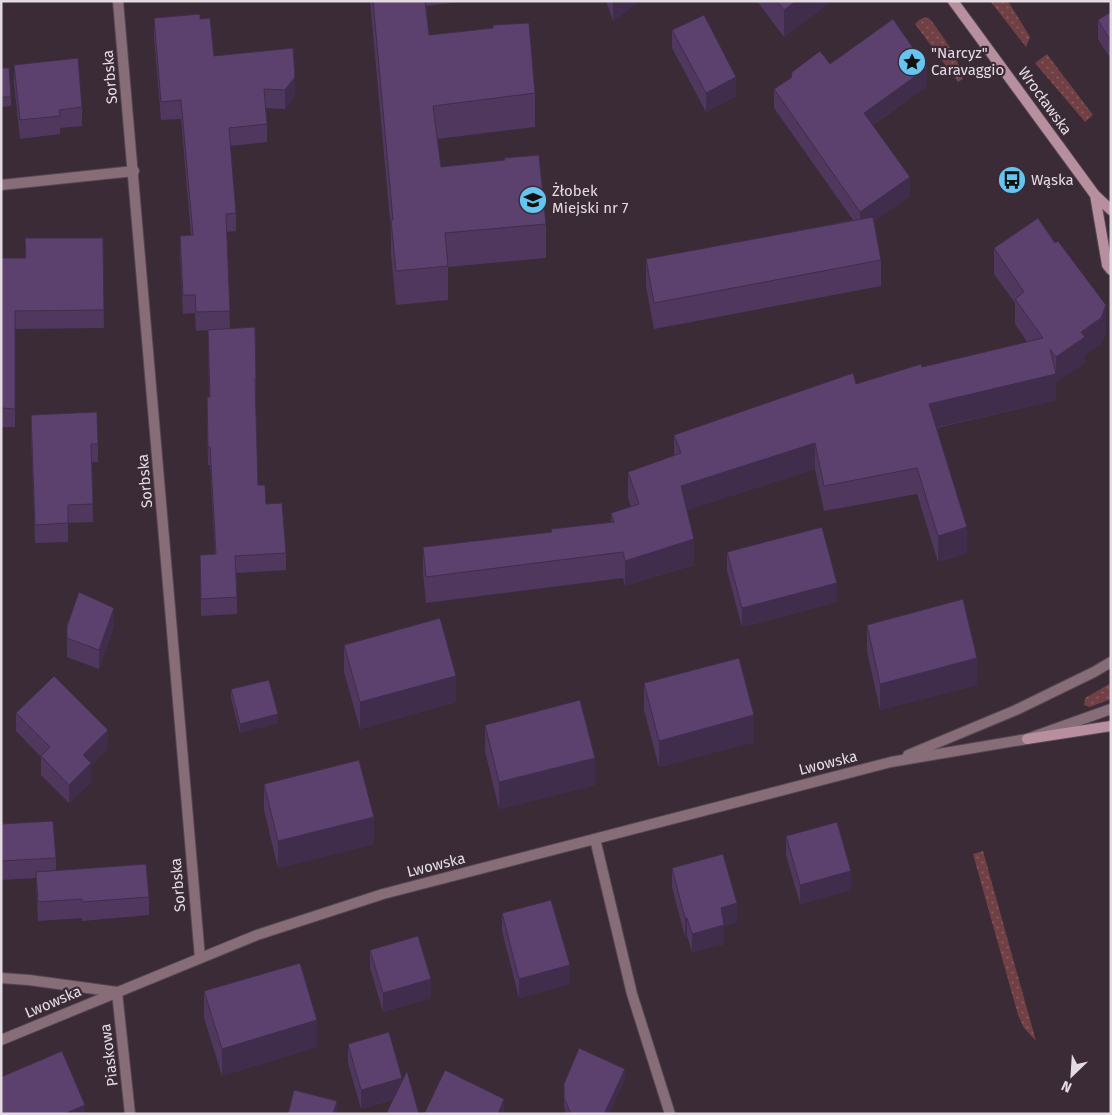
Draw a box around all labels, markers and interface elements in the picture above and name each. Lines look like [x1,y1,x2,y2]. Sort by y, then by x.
place label: "Narcyz" Caravaggio [931,44,1004,79]
place icon: "Narcyz" Caravaggio [897,47,927,77]
street label: Sorbska [99,49,121,105]
street label: Wrocławska [1014,64,1076,138]
bus stop icon: Wąska [997,165,1027,195]
place label: Wąska [1031,171,1074,189]
place label: Żłobek Miejski nr 7 [552,182,629,217]
school or university icon: Żłobek Miejski nr 7 [518,185,548,215]
street label: Sorbska [134,453,156,509]
street label: Lwowska [797,747,859,779]
street label: Lwowska [405,849,467,881]
street label: Sorbska [167,857,189,913]
street label: Lwowska [22,982,84,1022]
street label: Piaskowa [96,1023,122,1087]
north arrow [1047,1050,1097,1100]
text: N [1059,1077,1075,1096]

